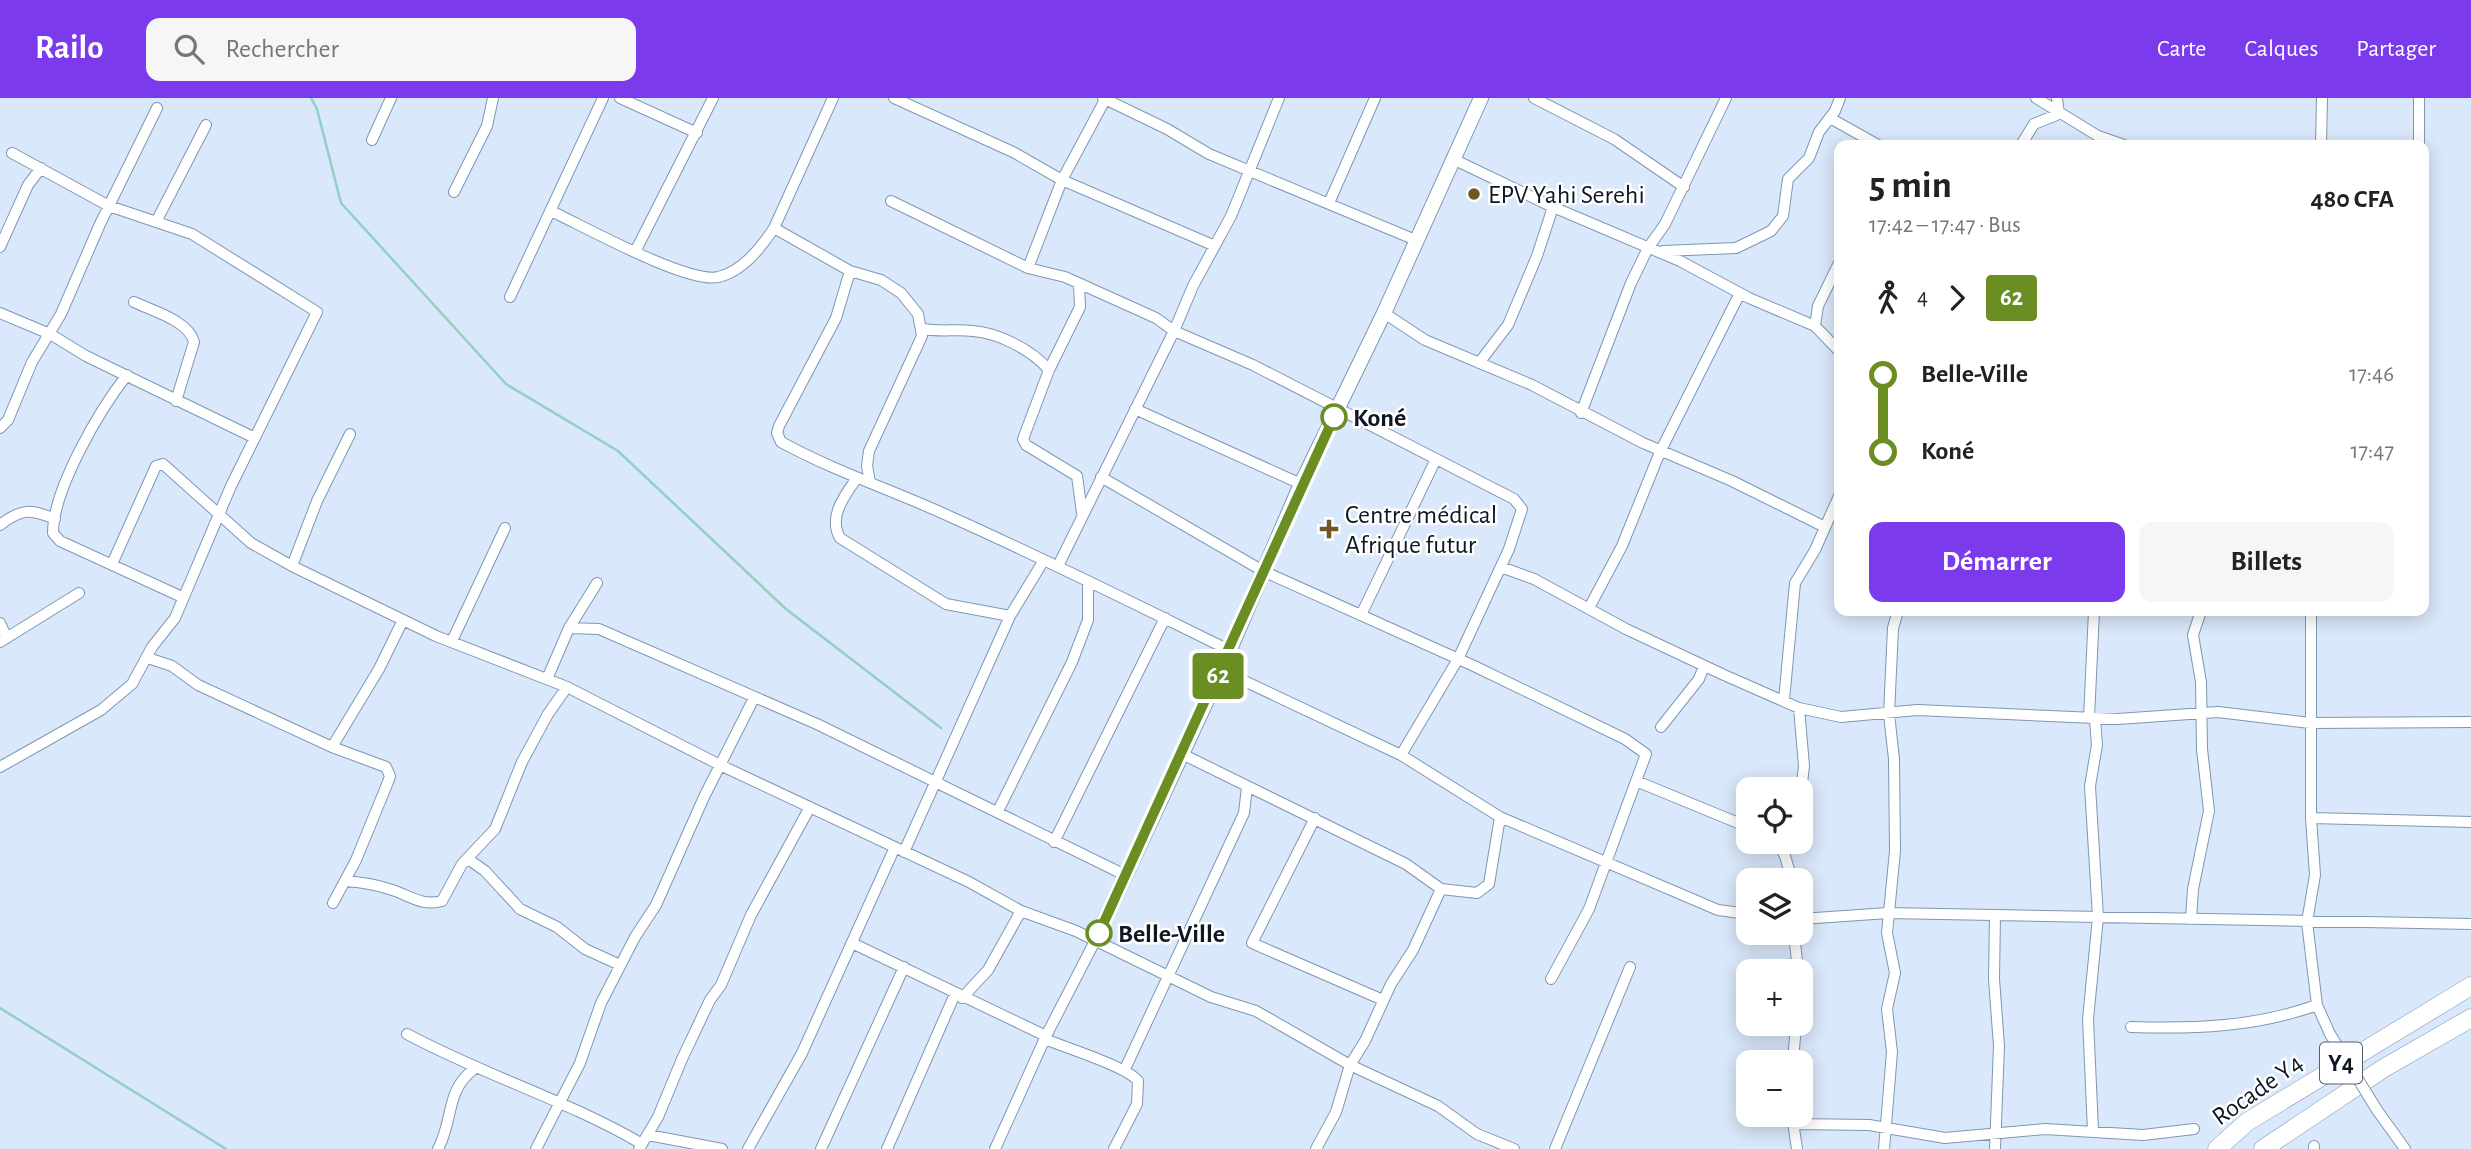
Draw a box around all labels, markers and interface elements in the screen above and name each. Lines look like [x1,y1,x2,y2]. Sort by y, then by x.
search box [146,18,636,81]
icon: search [170,30,208,68]
text: Railo [35,32,104,65]
text: Rechercher [226,36,339,62]
text: Carte [2157,37,2206,61]
text: Calques [2244,37,2318,61]
text: Partager [2356,37,2436,61]
text: 5 min [1869,167,1952,205]
place label: EPV Yahi Serehi [1488,182,1645,208]
marker: EPV Yahi Serehi [1466,186,1482,202]
text: 480 CFA [2310,186,2394,212]
text: 17:42 – 17:47 · Bus [1869,214,2021,237]
icon: walk [1869,279,1907,317]
icon: forward [1938,279,1976,317]
text: 4 [1917,286,1928,309]
text: 62 [2000,286,2023,310]
text: Belle-Ville [1921,361,2028,387]
text: 17:46 [2349,363,2394,386]
marker: Koné [1321,404,1347,430]
place label: Koné [1353,405,1406,431]
text: Koné [1921,438,1974,464]
text: 17:47 [2351,440,2394,463]
place label: Centre médical Afrique futur [1345,502,1497,558]
marker: Centre médical Afrique futur [1319,519,1339,539]
button: Démarrer [1869,522,2125,602]
button: Billets [2139,522,2394,602]
line badge: 62 [1186,653,1250,699]
text: 62 [1207,664,1229,688]
map controls [1736,777,1813,1127]
button: locate [1736,777,1813,854]
button: layers [1736,868,1813,945]
marker: Belle-Ville [1086,920,1112,946]
place label: Belle-Ville [1118,921,1225,947]
button: + [1736,959,1813,1036]
road number: Y4 [2320,1043,2362,1084]
street label: Rocade Y4 [2208,1049,2308,1130]
button: − [1736,1050,1813,1127]

